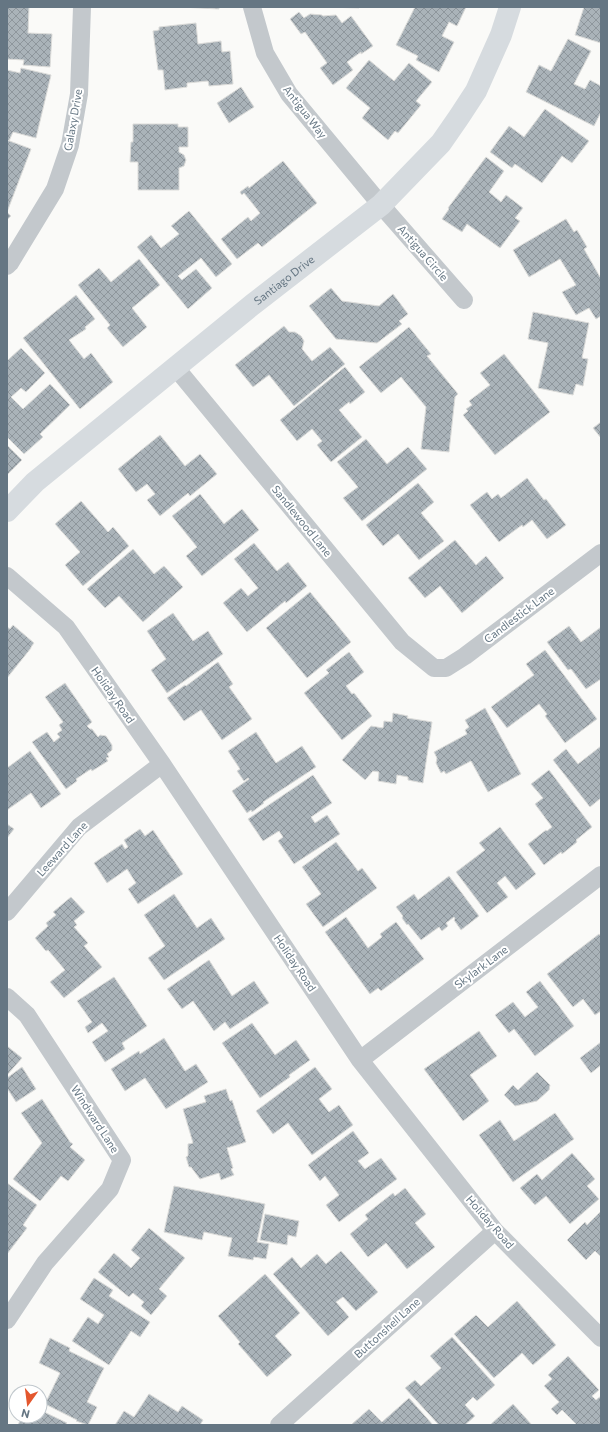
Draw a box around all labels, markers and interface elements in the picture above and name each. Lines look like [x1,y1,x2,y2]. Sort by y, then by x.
street label: Antigua Way [281,83,330,141]
street label: Galaxy Drive [61,88,84,152]
street label: Antigua Circle [396,222,451,283]
street label: Santiago Drive [251,252,317,307]
street label: Sandlewood Lane [270,483,335,559]
street label: Candlestick Lane [481,584,557,645]
street label: Holiday Road [89,664,138,725]
street label: Leeward Lane [34,819,90,879]
street label: Holiday Road [272,932,319,994]
street label: Skylark Lane [452,942,510,991]
street label: Windward Lane [69,1082,122,1155]
street label: Holiday Road [464,1193,517,1251]
street label: Buttonshell Lane [351,1295,422,1361]
north arrow [8,1384,48,1424]
text: N [20,1407,31,1421]

